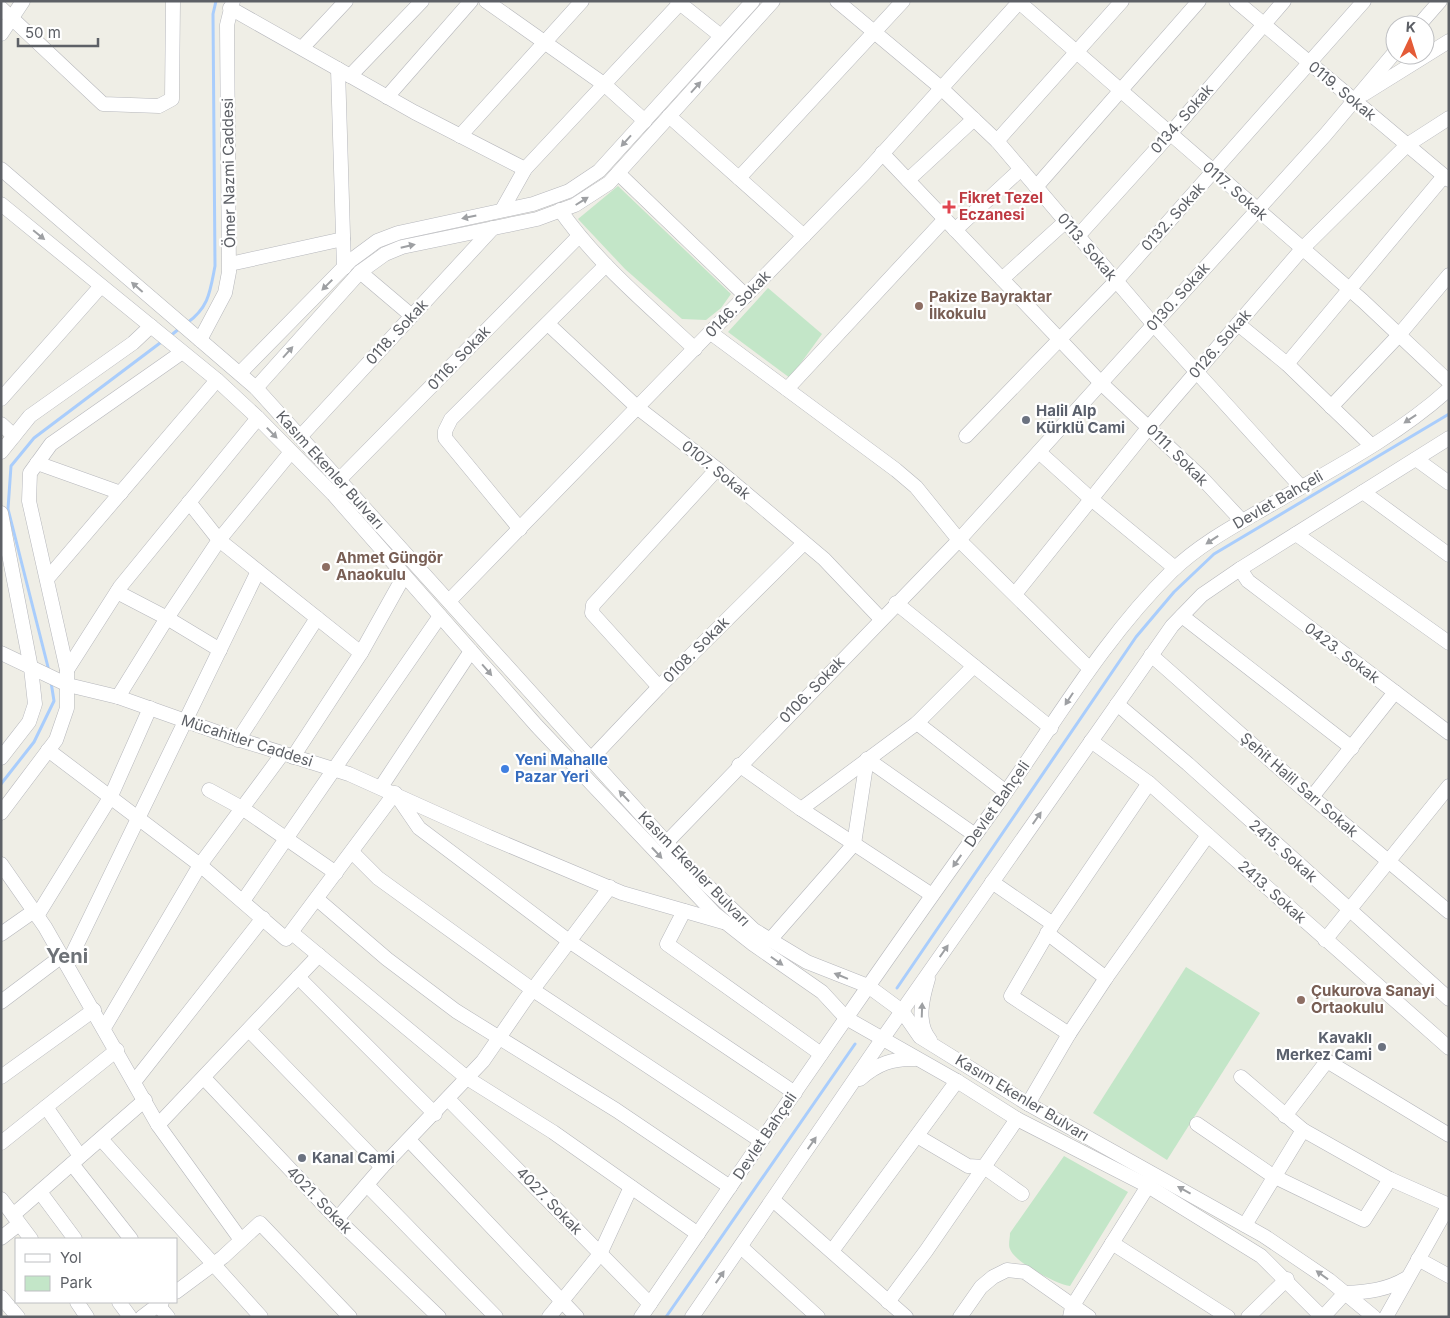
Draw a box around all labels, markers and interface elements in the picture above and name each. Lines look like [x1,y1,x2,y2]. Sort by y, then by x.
scale bar [18,15,98,47]
north arrow [1385,15,1435,65]
text: K [1405,18,1417,35]
text: 50 m [25,23,61,42]
street label: 0119. Sokak [1305,57,1381,125]
street label: 0134. Sokak [1146,79,1218,157]
one-way arrow [690,81,702,93]
street label: Ömer Nazmi Caddesi [218,98,239,248]
one-way arrow [621,135,632,148]
street label: 0117. Sokak [1199,157,1272,225]
street label: 0132. Sokak [1137,178,1209,255]
place label: Fikret Tezel Eczanesi [959,188,1043,224]
one-way arrow [575,196,588,205]
marker: Fikret Tezel Eczanesi [943,201,955,213]
street label: 0113. Sokak [1054,209,1122,285]
one-way arrow [461,214,477,222]
one-way arrow [32,229,45,240]
one-way arrow [401,242,416,250]
street label: 0130. Sokak [1142,258,1214,335]
street label: 0146. Sokak [701,266,775,341]
one-way arrow [321,279,333,291]
one-way arrow [130,281,143,292]
place label: Pakize Bayraktar İlkokulu [929,287,1052,323]
street label: 0118. Sokak [362,294,432,368]
marker: Pakize Bayraktar İlkokulu [913,300,925,312]
street label: 0126. Sokak [1184,305,1255,382]
street label: 0116. Sokak [423,321,495,394]
one-way arrow [282,346,294,358]
place label: Halil Alp Kürklü Cami [1036,401,1125,437]
street label: Kasım Ekenler Bulvarı [272,407,389,533]
marker: Halil Alp Kürklü Cami [1020,414,1032,426]
one-way arrow [1404,414,1417,424]
street label: 0111. Sokak [1142,420,1213,490]
one-way arrow [266,426,278,438]
street label: 0107. Sokak [678,436,755,504]
street label: Devlet Bahçeli [1229,466,1326,533]
one-way arrow [1205,535,1218,544]
place label: Ahmet Güngör Anaokulu [336,548,443,584]
marker: Ahmet Güngör Anaokulu [320,561,332,573]
street label: 0108. Sokak [659,612,733,687]
street label: 0423. Sokak [1301,618,1384,688]
street label: 0106. Sokak [775,652,849,727]
one-way arrow [481,663,493,675]
one-way arrow [1065,692,1074,705]
street label: Mücahitler Caddesi [179,710,315,771]
street label: Şehit Halil Sarı Sokak [1236,728,1363,841]
place label: Yeni Mahalle Pazar Yeri [515,750,608,786]
street label: Devlet Bahçeli [960,757,1033,851]
marker: Yeni Mahalle Pazar Yeri [499,763,511,775]
one-way arrow [618,791,630,803]
street label: Kasım Ekenler Bulvarı [634,807,754,930]
one-way arrow [1032,811,1042,825]
street label: 2415. Sokak [1245,815,1322,887]
one-way arrow [651,846,663,858]
one-way arrow [951,854,962,867]
street label: 2413. Sokak [1234,856,1311,928]
district label: Yeni [46,944,88,968]
one-way arrow [939,944,949,958]
one-way arrow [771,956,784,966]
one-way arrow [834,971,848,979]
place label: Çukurova Sanayi Ortaokulu [1311,981,1435,1017]
marker: Çukurova Sanayi Ortaokulu [1295,994,1307,1006]
one-way arrow [919,1002,927,1018]
place label: Kavaklı Merkez Cami [1276,1028,1372,1064]
marker: Kavaklı Merkez Cami [1376,1041,1388,1053]
street label: Kasım Ekenler Bulvarı [952,1050,1093,1145]
street label: Devlet Bahçeli [728,1089,801,1183]
one-way arrow [807,1136,817,1150]
place label: Kanal Cami [312,1148,395,1167]
marker: Kanal Cami [296,1152,308,1164]
street label: 4021. Sokak [282,1162,357,1238]
street label: 4027. Sokak [512,1163,587,1239]
one-way arrow [1177,1186,1190,1195]
legend [15,1238,178,1303]
text: Yol [60,1248,82,1267]
one-way arrow [715,1270,725,1284]
one-way arrow [1315,1270,1329,1280]
text: Park [60,1273,93,1292]

